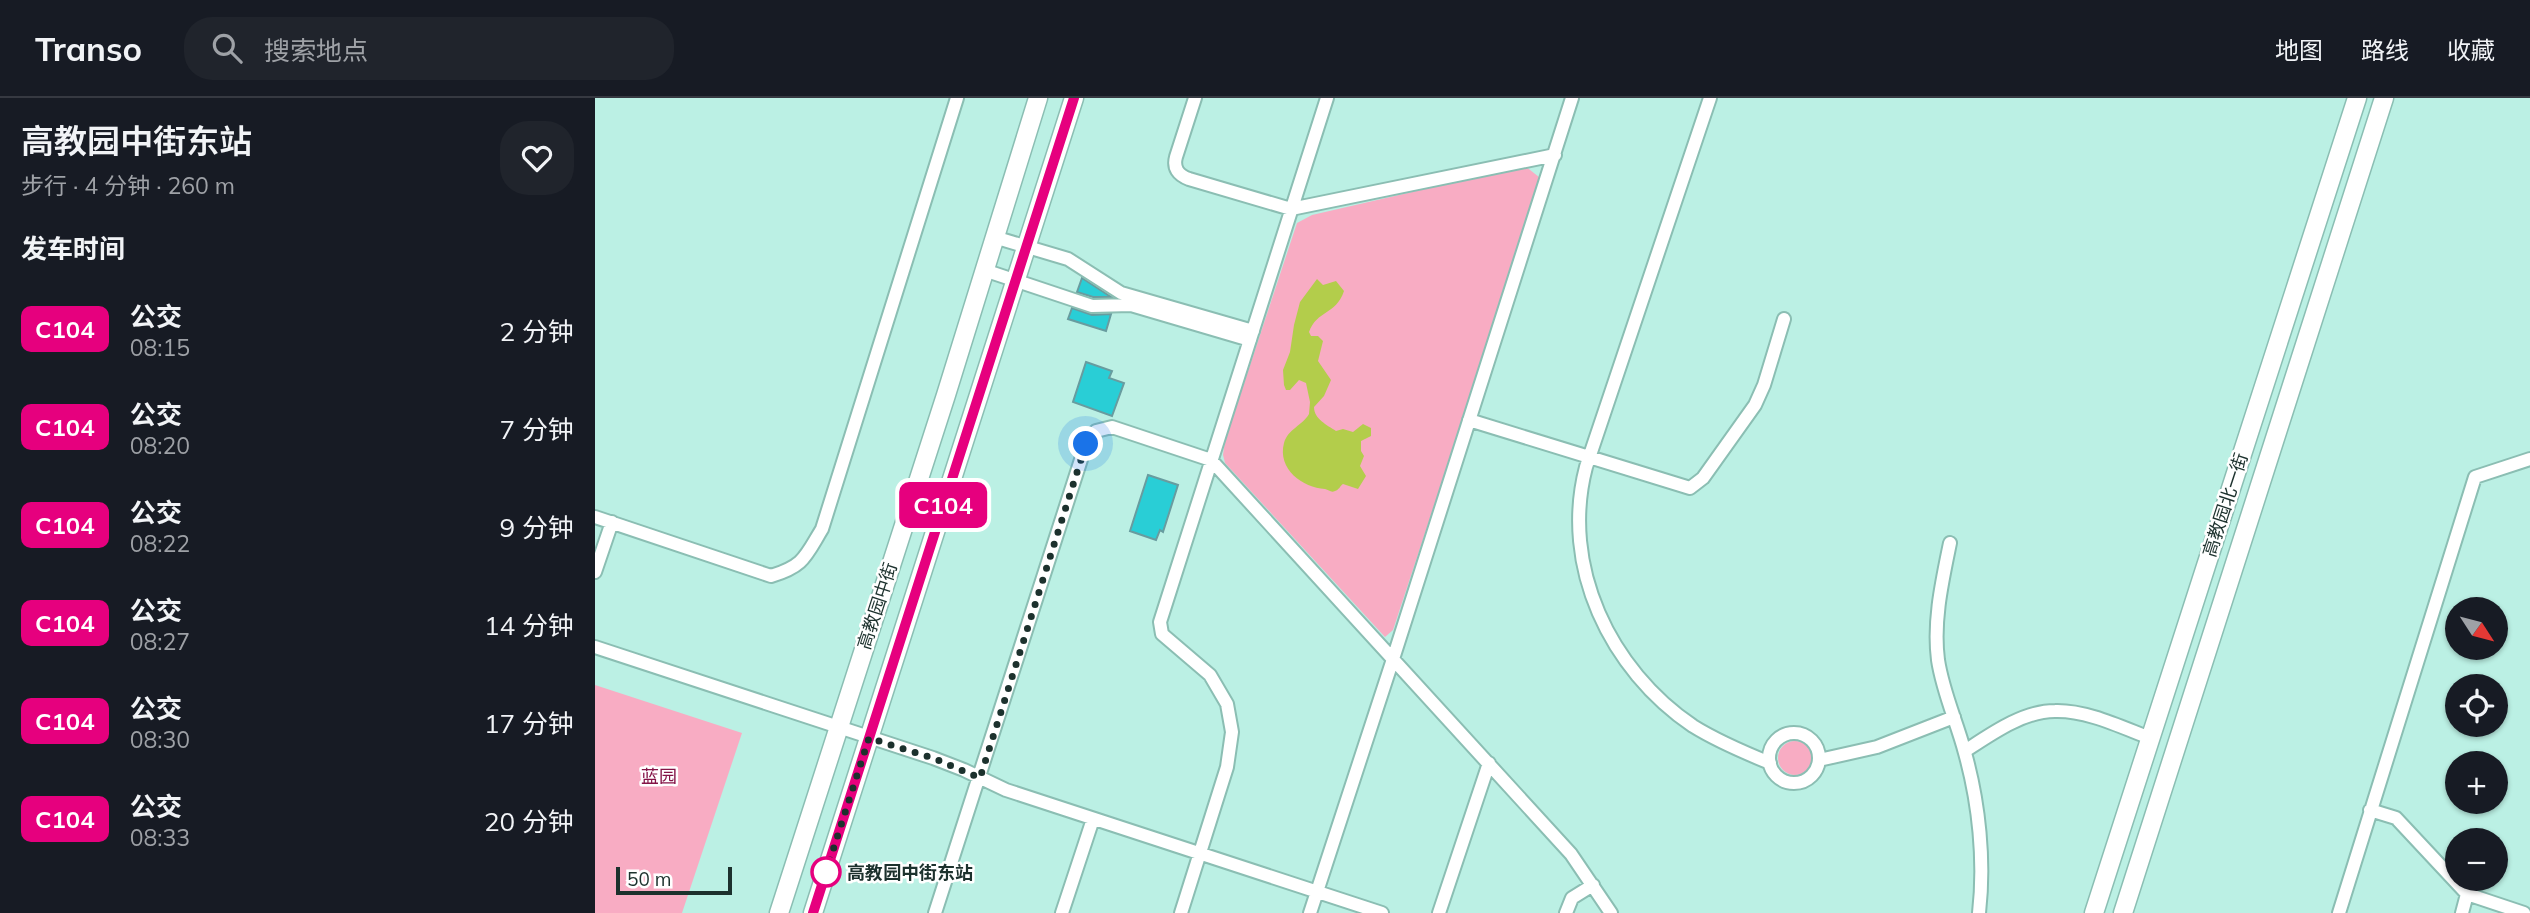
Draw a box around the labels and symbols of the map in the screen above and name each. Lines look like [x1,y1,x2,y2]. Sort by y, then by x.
your location [1068,426,1103,461]
street label: 高教园北一街 [2197,450,2253,560]
line badge: C104 [894,482,992,528]
street label: 高教园中街 [852,560,902,652]
north arrow [2445,597,2508,660]
park label: 蓝园 [641,765,677,788]
marker: 高教园中街东站 [811,857,841,887]
place label: 高教园中街东站 [847,861,973,884]
scale bar [616,864,731,896]

